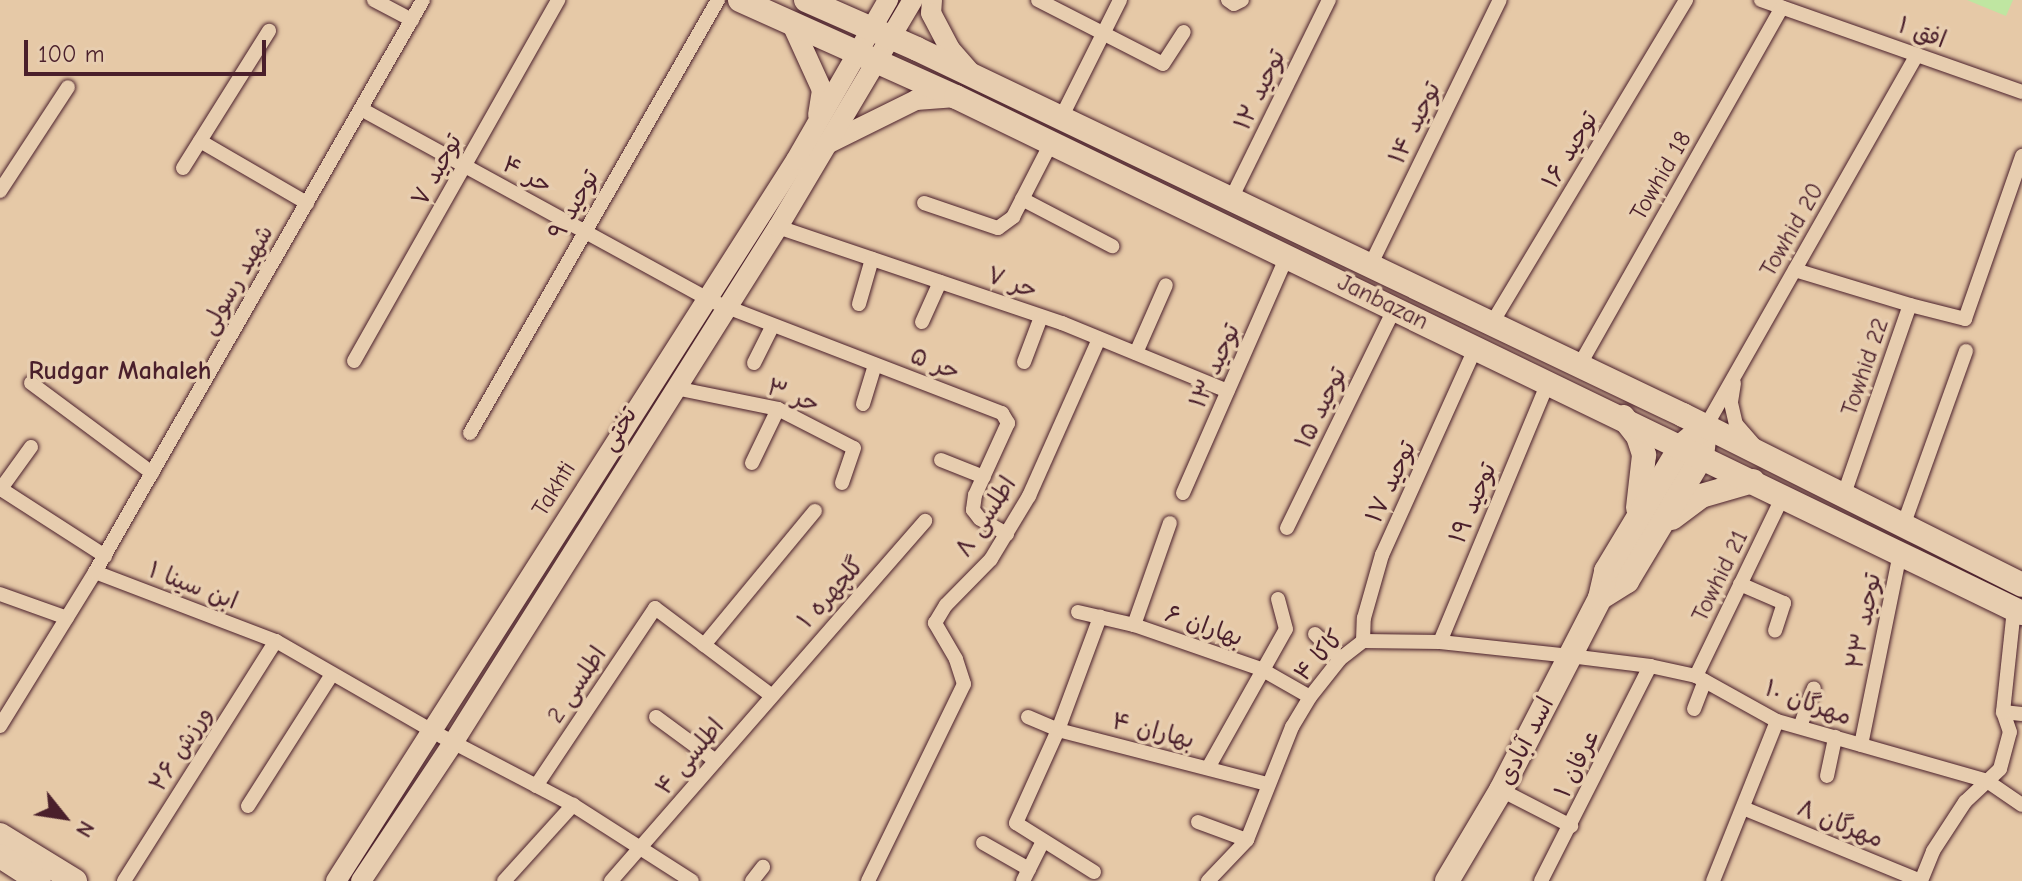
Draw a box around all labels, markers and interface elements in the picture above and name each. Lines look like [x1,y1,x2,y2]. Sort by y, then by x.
street label: افق ۱ [1894,11,1950,55]
scale bar [28,24,270,74]
text: 100 m [38,40,105,68]
street label: توحید ۱۲ [1228,45,1292,135]
street label: توحید ۱۴ [1383,77,1447,169]
street label: توحید ۱۶ [1536,106,1604,194]
street label: Towhid 18 [1624,126,1698,226]
street label: توحید ۷ [405,129,469,211]
street label: حر ۴ [497,150,557,200]
street label: توحید ۹ [542,165,606,245]
street label: Towhid 20 [1754,178,1830,282]
street label: شهید رسولی [194,220,280,340]
street label: حر ۷ [983,261,1041,305]
street label: Janbazan [1333,268,1433,336]
street label: Towhid 22 [1835,314,1895,420]
street label: توحید ۱۳ [1184,319,1246,413]
street label: حر ۵ [906,341,964,387]
district label: Rudgar Mahaleh [28,356,212,388]
street label: توحید ۱۵ [1289,363,1353,453]
street label: حر ۳ [763,373,823,419]
street label: تختی [594,402,644,456]
street label: توحید ۱۷ [1360,437,1422,527]
street label: Takhti [526,456,582,522]
street label: توحید ۱۹ [1443,458,1503,548]
street label: اطلسی ۸ [949,471,1023,563]
street label: Towhid 21 [1686,526,1754,626]
street label: گلچهره ۱ [792,551,870,635]
street label: ابن سینا ۱ [144,556,242,616]
street label: توحید ۲۳ [1841,571,1887,671]
street label: بهاران ۶ [1161,599,1247,653]
street label: کاکا ۴ [1288,624,1350,688]
street label: اطلسی 2 [541,641,613,729]
street label: مهرگان ۱۰ [1761,674,1855,732]
street label: اسد آبادی [1492,692,1560,790]
street label: ورزش ۲۶ [144,701,218,797]
street label: بهاران ۴ [1109,707,1197,755]
street label: اطلسی ۴ [650,713,730,801]
street label: عرفان ۱ [1548,725,1606,803]
north arrow [24,777,104,857]
street label: مهرگان ۸ [1793,794,1887,854]
text: N [70,816,100,842]

